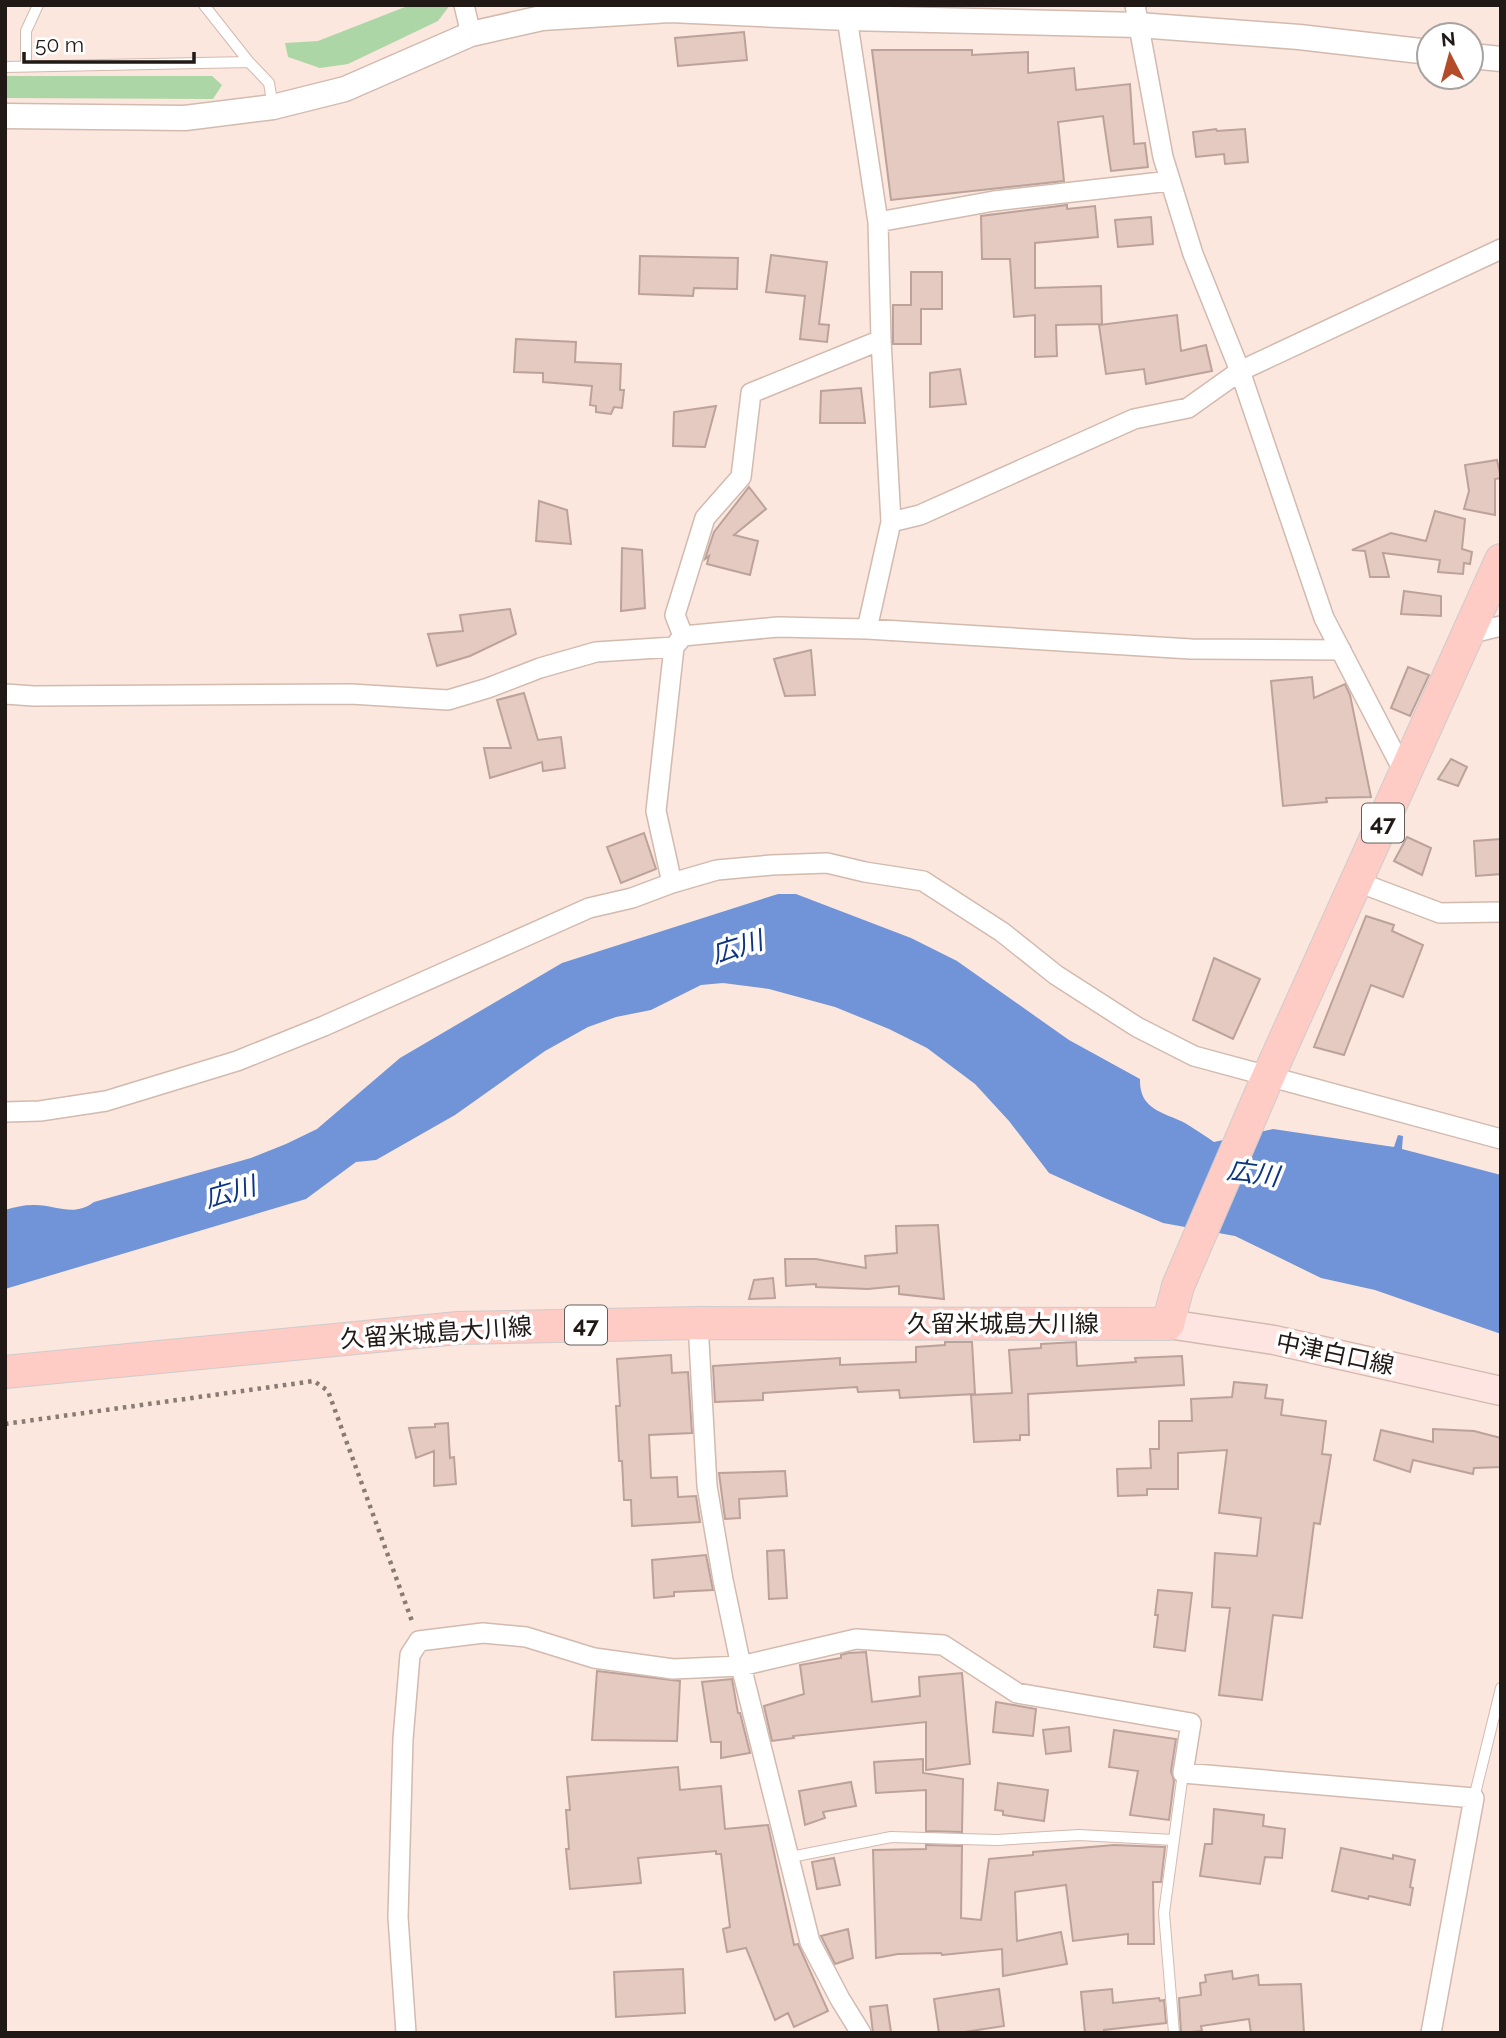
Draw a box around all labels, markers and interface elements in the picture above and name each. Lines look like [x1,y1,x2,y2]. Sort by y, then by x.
scale bar [24,21,194,65]
north arrow [1415,21,1485,91]
text: N [1440,27,1457,51]
text: 50 m [35,32,84,57]
road number: 47 [1362,804,1404,842]
water label: 広川 [708,924,769,969]
water label: 広川 [1225,1155,1284,1192]
water label: 広川 [201,1170,262,1214]
road number: 47 [565,1306,607,1344]
street label: 久留米城島大川線 [907,1309,1099,1338]
street label: 久留米城島大川線 [339,1311,533,1354]
street label: 中津白口線 [1273,1327,1397,1380]

